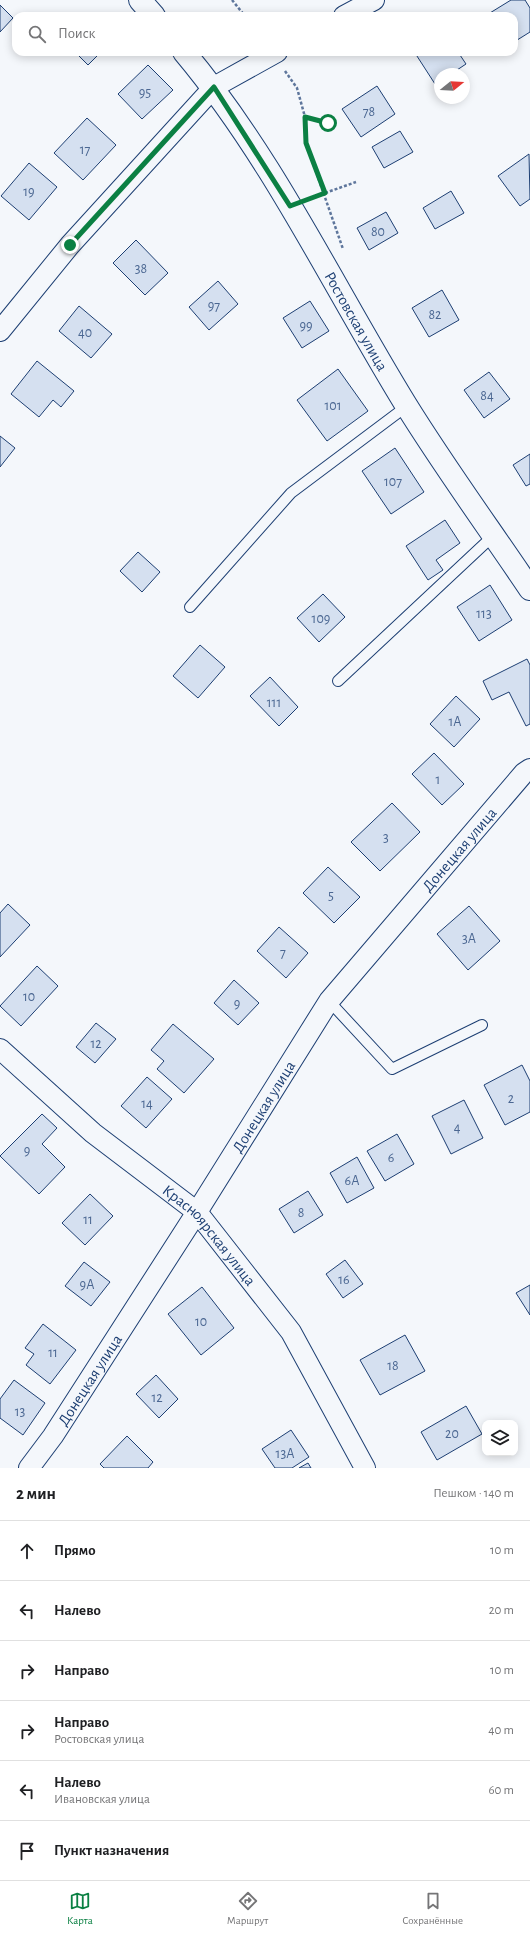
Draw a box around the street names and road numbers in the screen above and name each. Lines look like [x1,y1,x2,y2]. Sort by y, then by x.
street label: Ростовская улица [321,269,391,374]
street label: Донецкая улица [420,805,500,895]
street label: Донецкая улица [229,1058,299,1155]
street label: Красноярская улица [159,1182,258,1289]
street label: Донецкая улица [55,1332,125,1429]

